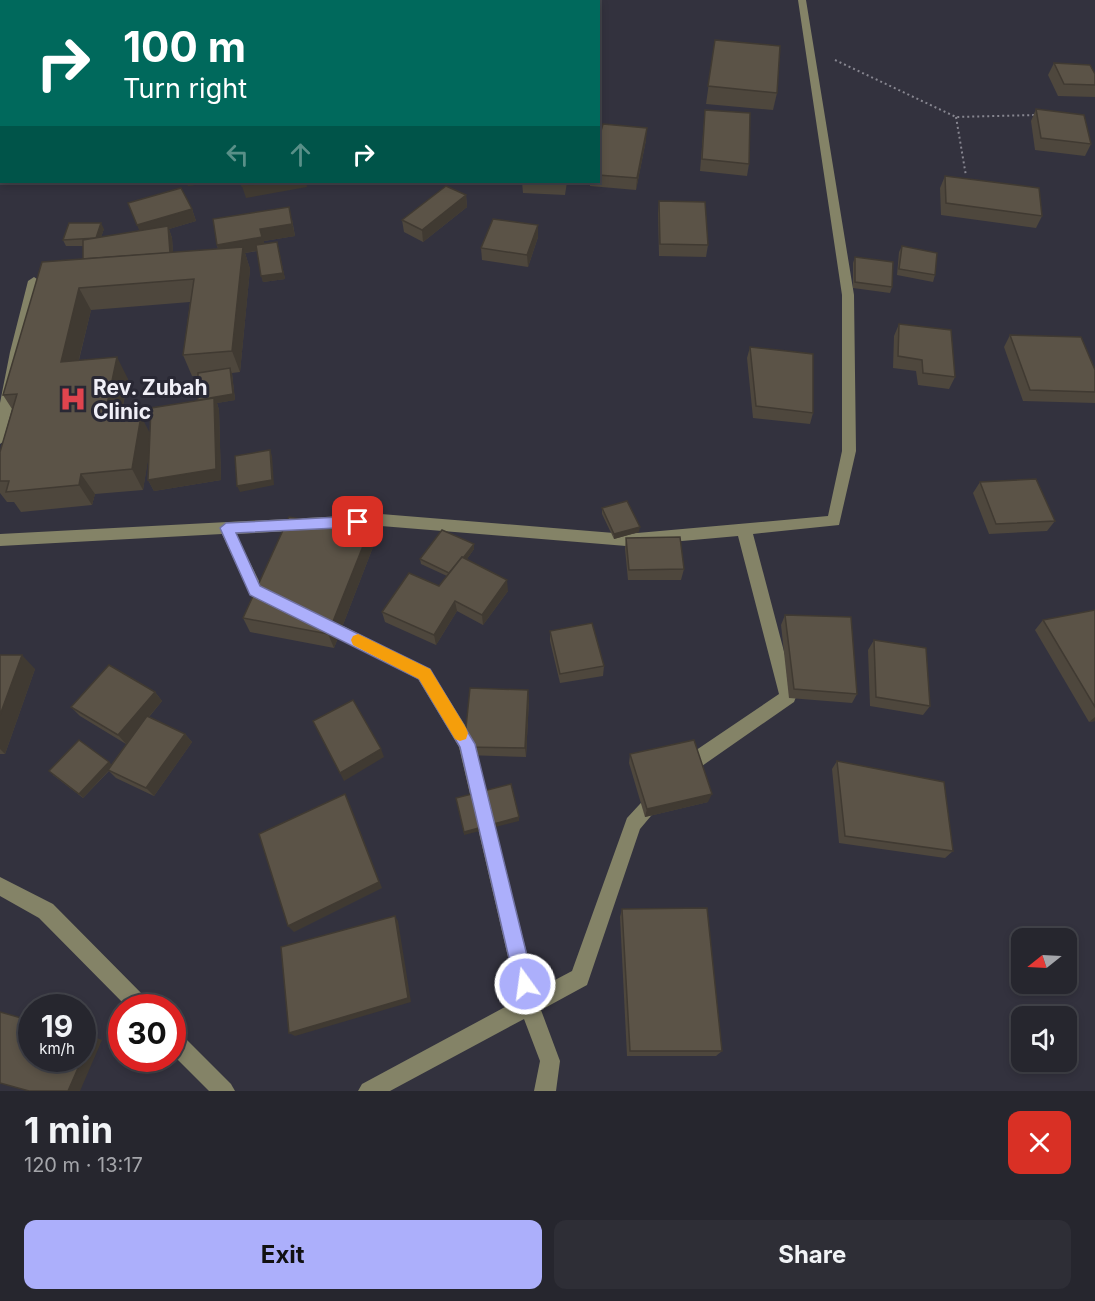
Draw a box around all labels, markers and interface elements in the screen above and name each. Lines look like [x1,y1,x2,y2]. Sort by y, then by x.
text: 100 m [123,21,246,72]
icon: right [24,24,102,102]
text: Turn right [123,72,247,105]
icon: left [221,138,254,171]
icon: ahead [284,138,317,171]
icon: right [347,138,380,171]
place label: Rev. Zubah Clinic [93,375,208,424]
hospital icon: Rev. Zubah Clinic [58,384,88,414]
pin [332,496,383,547]
icon: arrive [341,505,374,538]
north arrow [1011,928,1077,994]
map controls [1011,928,1077,1072]
position arrow [493,952,557,1016]
speed limit sign: 30 [108,994,186,1072]
button: sound [1011,1006,1077,1072]
text: 19 [41,1008,73,1044]
text: km/h [39,1039,75,1058]
text: 1 min [24,1108,113,1152]
button: close [1008,1111,1071,1174]
text: 120 m · 13:17 [24,1153,143,1177]
button: Exit [24,1220,542,1289]
button: Share [554,1220,1071,1289]

